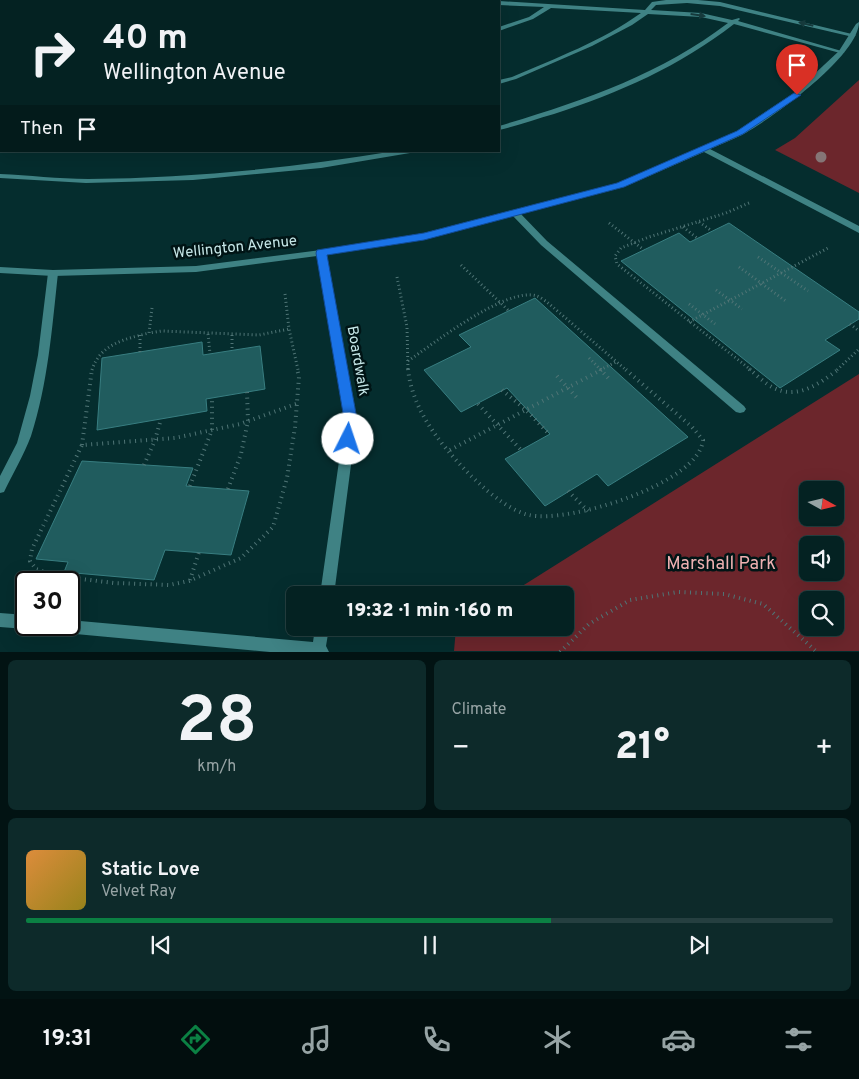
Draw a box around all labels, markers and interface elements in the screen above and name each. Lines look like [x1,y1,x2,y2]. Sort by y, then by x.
one-way arrow [690,11,706,19]
text: 40 m [103,17,188,61]
icon: right [20,20,85,85]
one-way arrow [799,20,814,28]
pin [776,44,818,95]
icon: arrive [783,51,811,79]
text: Wellington Avenue [103,60,286,87]
icon: arrive [73,115,101,143]
text: Then [20,117,63,141]
street label: Wellington Avenue [172,232,298,264]
street label: Boardwalk [341,324,373,398]
position arrow [321,412,373,464]
north arrow [799,481,844,526]
map controls [799,481,844,636]
button: sound [799,536,844,581]
park label: Marshall Park [666,553,776,576]
speed limit sign: 30 [15,571,80,636]
button: search [799,591,844,636]
text: 19:32 · 1 min · 160 m [347,599,513,623]
text: 28 [176,683,257,765]
text: Climate [452,700,506,720]
text: 21° [615,724,670,773]
text: − [452,731,470,767]
text: + [815,731,833,767]
text: km/h [197,757,236,777]
text: Static Love [101,858,200,882]
text: Velvet Ray [101,882,176,902]
icon: previous [147,931,175,959]
icon: pause [416,931,444,959]
icon: next [685,931,713,959]
icon: directions [178,1022,213,1057]
icon: music [299,1022,334,1057]
icon: phone [419,1022,454,1057]
icon: climate [540,1022,575,1057]
icon: car [661,1022,696,1057]
icon: filters [781,1022,816,1057]
text: 19:31 [43,1026,92,1053]

